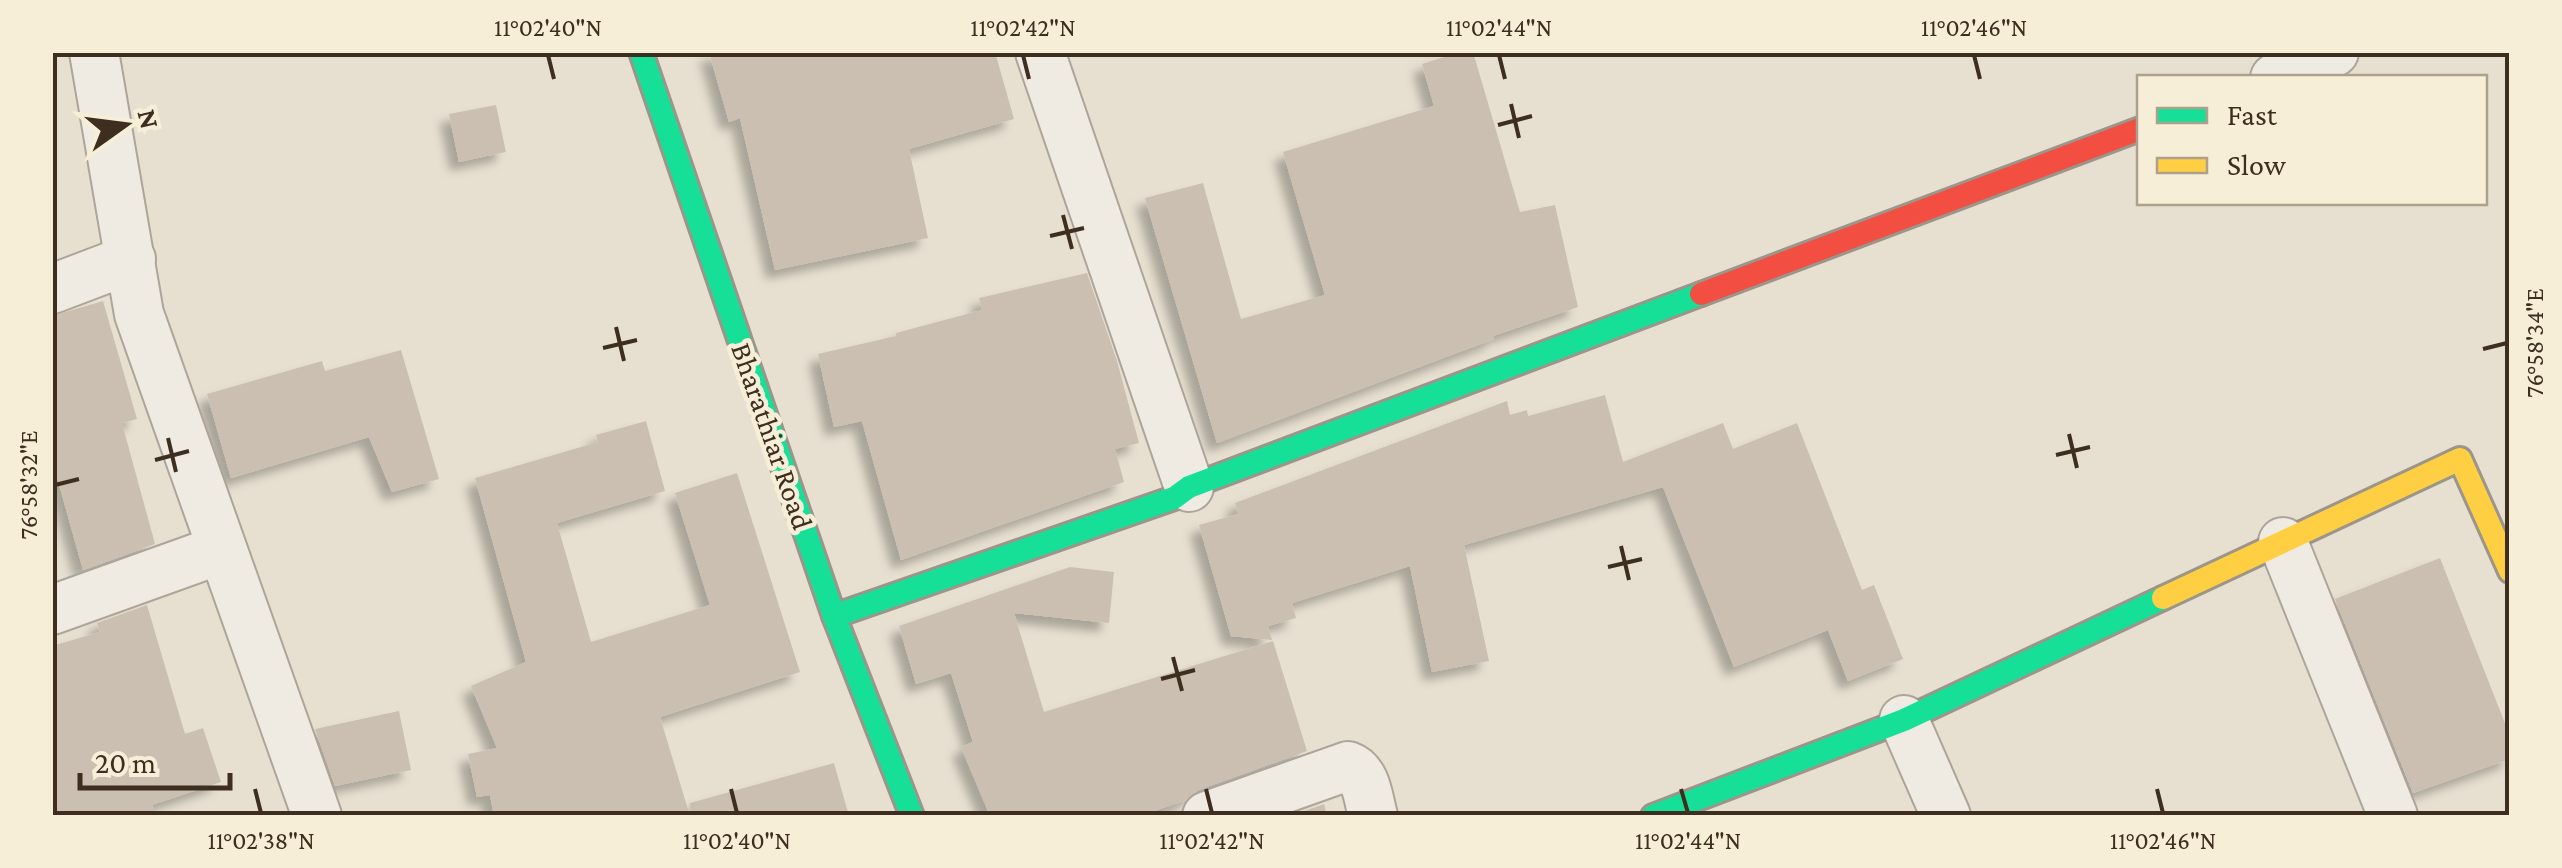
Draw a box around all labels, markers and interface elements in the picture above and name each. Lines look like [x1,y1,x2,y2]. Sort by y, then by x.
text: 11°02'40"N [494,14,602,41]
text: 11°02'42"N [970,14,1076,41]
text: 11°02'44"N [1446,14,1552,41]
text: 11°02'46"N [1921,14,2027,41]
north arrow [75,75,175,175]
legend [2137,75,2487,205]
text: Fast [2227,98,2278,131]
text: N [131,106,166,132]
text: Slow [2227,148,2287,181]
text: 76°58'34"E [2521,288,2548,398]
street label: Bharathiar Road [725,338,820,534]
text: 76°58'32"E [15,430,42,540]
scale bar [80,728,230,790]
text: 20 m [95,746,156,779]
text: 11°02'38"N [207,827,315,854]
text: 11°02'40"N [683,827,791,854]
text: 11°02'42"N [1159,827,1265,854]
text: 11°02'44"N [1635,827,1741,854]
text: 11°02'46"N [2110,827,2216,854]

